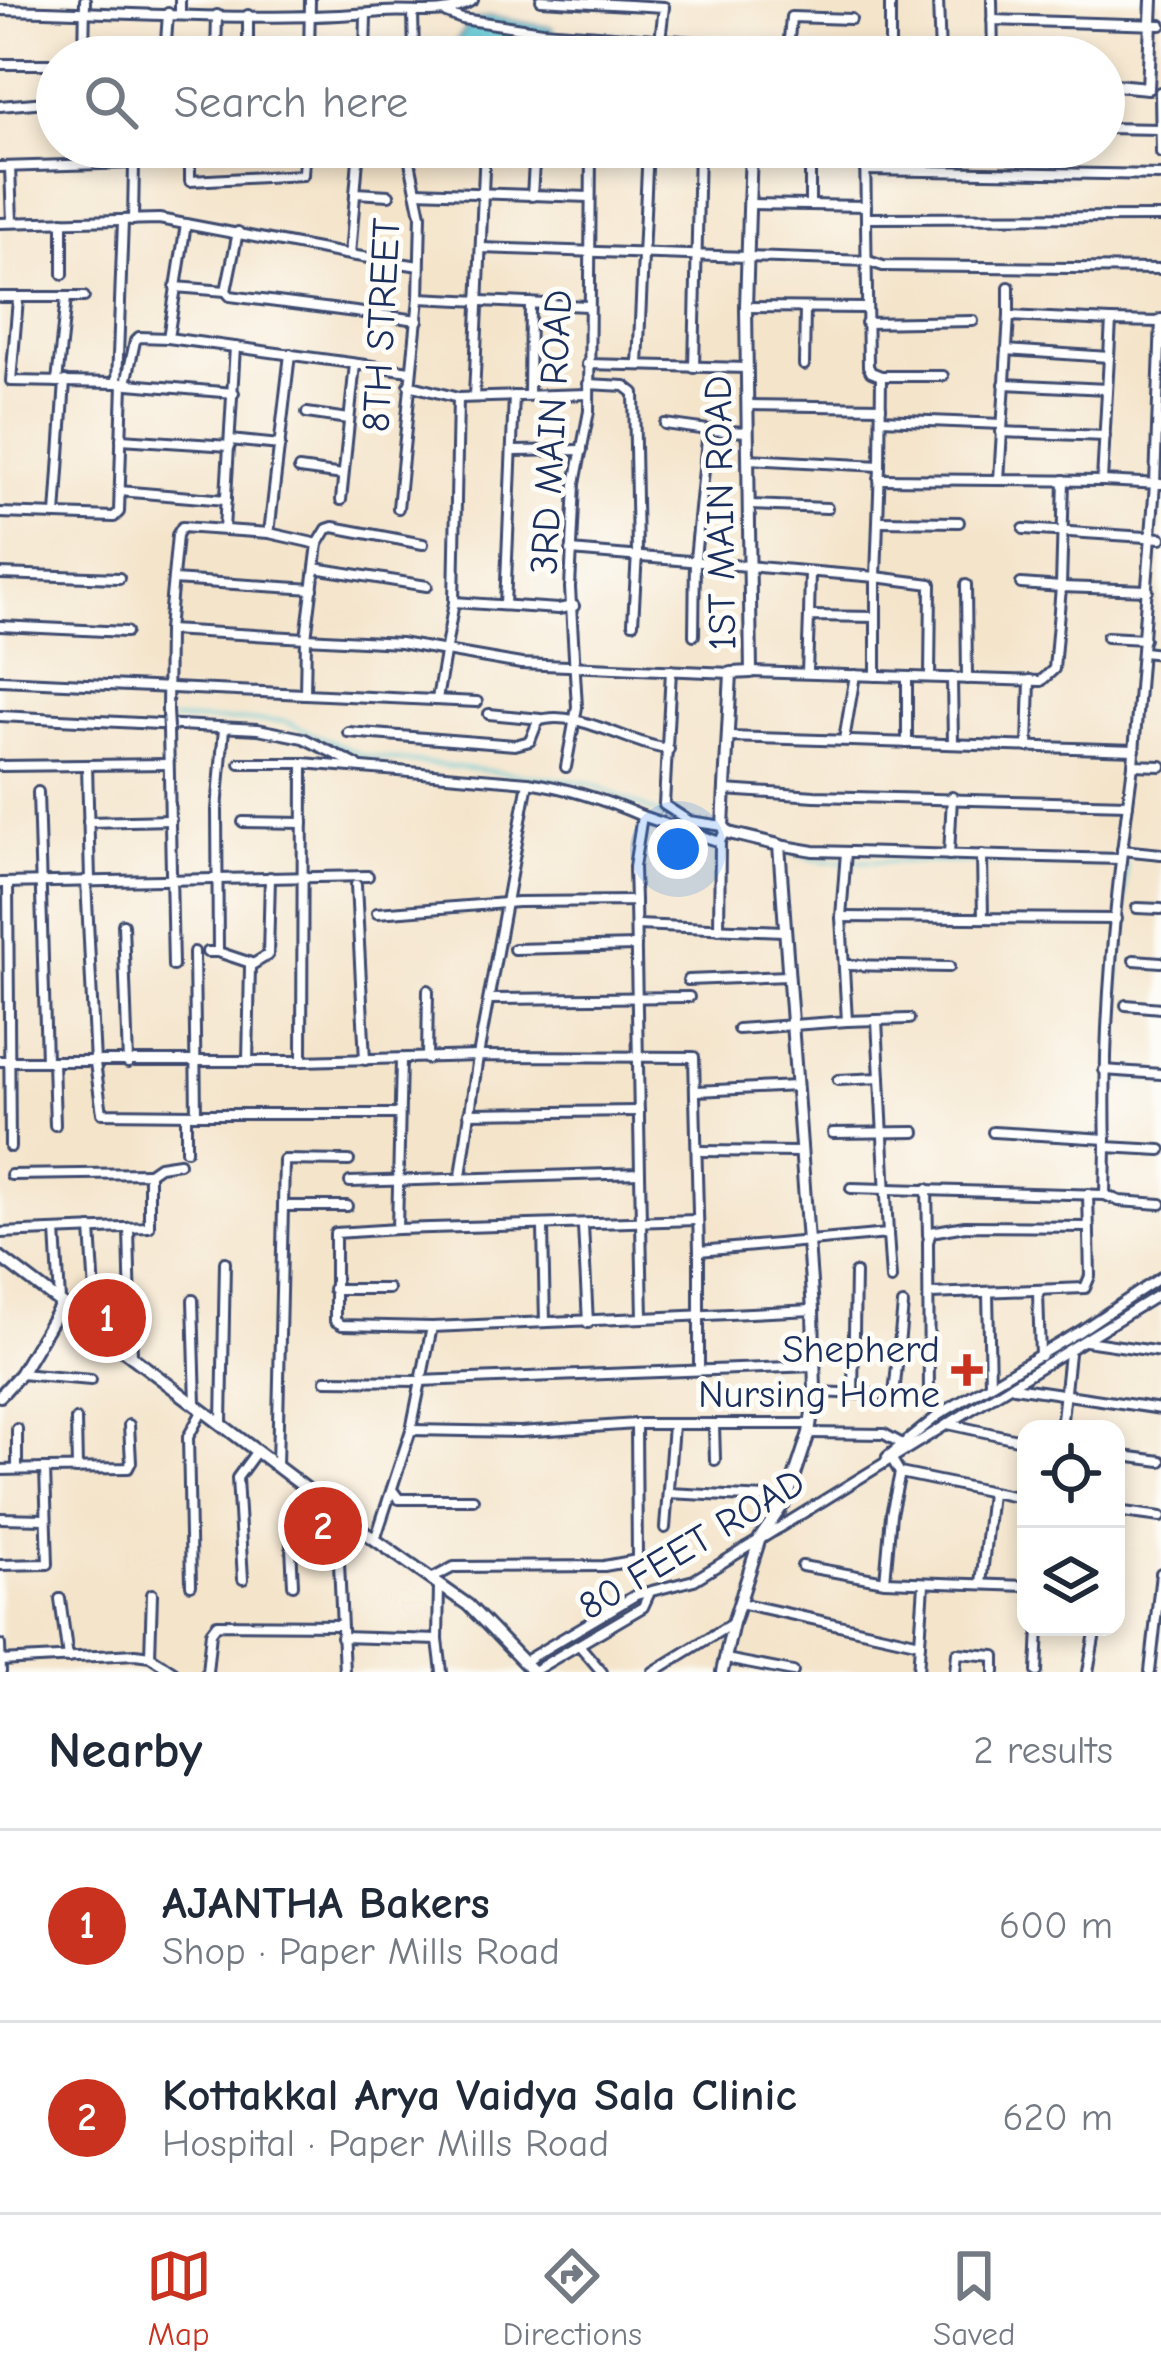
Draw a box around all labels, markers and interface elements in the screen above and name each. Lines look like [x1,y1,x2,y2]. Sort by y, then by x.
search box [36,36,1125,168]
icon: search [78,69,144,135]
text: Search here [174,76,408,128]
street label: 8TH STREET [353,217,410,433]
street label: 3RD MAIN ROAD [522,288,581,576]
street label: 1ST MAIN ROAD [696,375,745,651]
your location [648,819,708,879]
pin: 1 [68,1273,146,1363]
place label: Shepherd Nursing Home [698,1327,940,1417]
marker: Shepherd Nursing Home [951,1354,983,1386]
map controls [1017,1420,1125,1636]
button: locate [1017,1420,1125,1528]
street label: 80 FEET ROAD [571,1459,813,1629]
pin: 2 [284,1481,362,1571]
button: layers [1017,1528,1125,1636]
text: Nearby [48,1721,202,1780]
text: 2 results [973,1728,1113,1773]
text: AJANTHA Bakers [162,1877,490,1929]
text: 1 [79,1903,95,1948]
text: 600 m [999,1903,1113,1948]
text: Shop · Paper Mills Road [162,1929,560,1974]
text: Kottakkal Arya Vaidya Sala Clinic [162,2069,797,2121]
text: 2 [77,2095,97,2140]
text: 620 m [1002,2095,1113,2140]
text: Hospital · Paper Mills Road [162,2121,609,2166]
tab: Map [146,2243,212,2353]
tab: Directions [503,2243,642,2353]
tab: Saved [933,2243,1015,2353]

